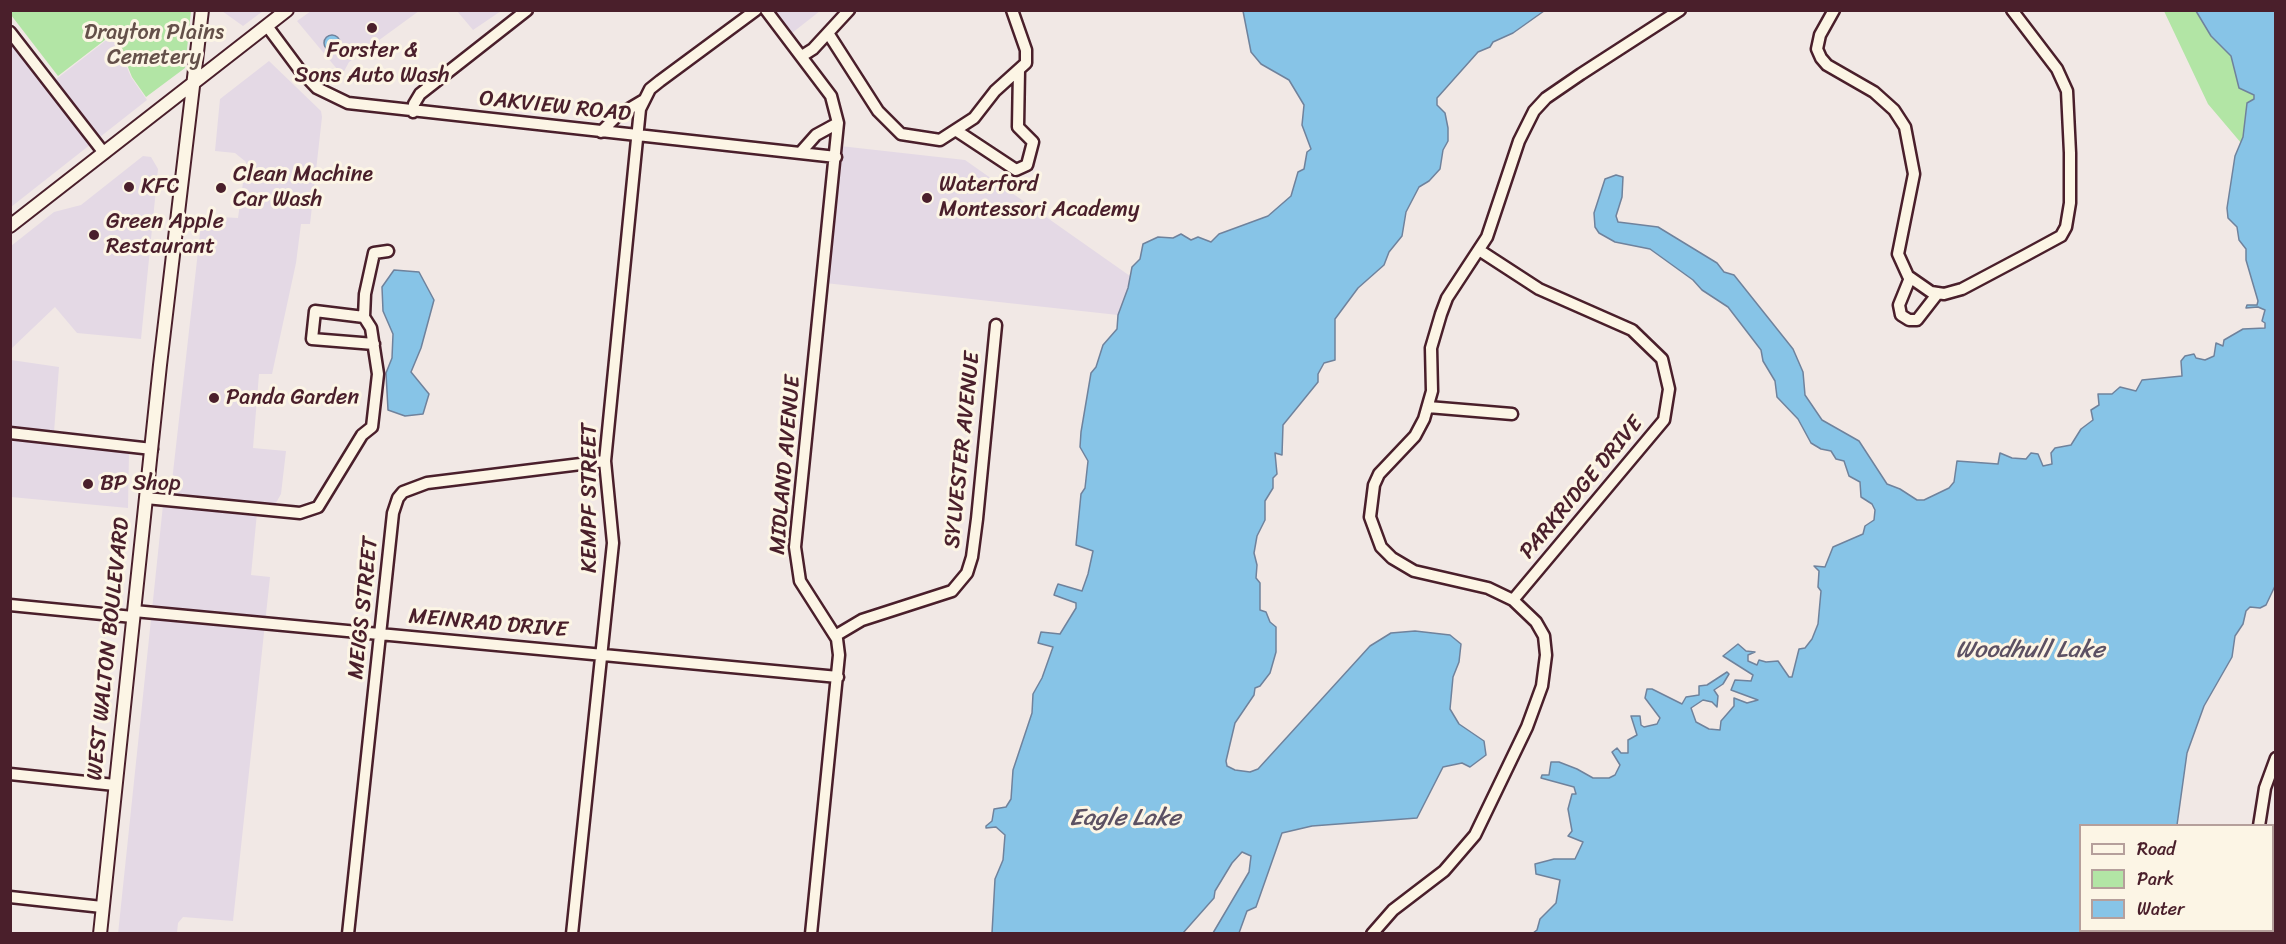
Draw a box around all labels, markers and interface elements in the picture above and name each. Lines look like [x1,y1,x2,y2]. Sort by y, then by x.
park label: Drayton Plains Cemetery [84,20,224,72]
marker: Forster & Sons Auto Wash [365,21,379,35]
place label: Forster & Sons Auto Wash [294,38,450,90]
street label: OAKVIEW ROAD [478,86,632,128]
place label: Clean Machine Car Wash [233,162,373,214]
place label: Waterford Montessori Academy [939,172,1139,224]
place label: KFC [141,174,180,200]
marker: KFC [122,180,136,194]
marker: Clean Machine Car Wash [214,181,228,195]
marker: Waterford Montessori Academy [920,191,934,205]
place label: Green Apple Restaurant [106,209,224,260]
marker: Green Apple Restaurant [87,228,101,242]
street label: SYLVESTER AVENUE [940,351,986,549]
street label: MIDLAND AVENUE [765,374,807,556]
place label: Panda Garden [226,385,359,411]
marker: Panda Garden [207,391,221,405]
street label: PARKRIDGE DRIVE [1515,411,1649,565]
street label: KEMPF STREET [577,423,603,573]
place label: BP Shop [100,471,181,497]
marker: BP Shop [81,477,95,491]
street label: WEST WALTON BOULEVARD [82,516,136,782]
street label: MEIGS STREET [343,535,385,681]
street label: MEINRAD DRIVE [408,604,568,644]
water label: Woodhull Lake [1955,637,2105,665]
water label: Eagle Lake [1069,805,1181,833]
legend [2079,824,2274,932]
text: Road [2137,833,2176,865]
text: Park [2137,863,2174,895]
text: Water [2137,893,2184,925]

